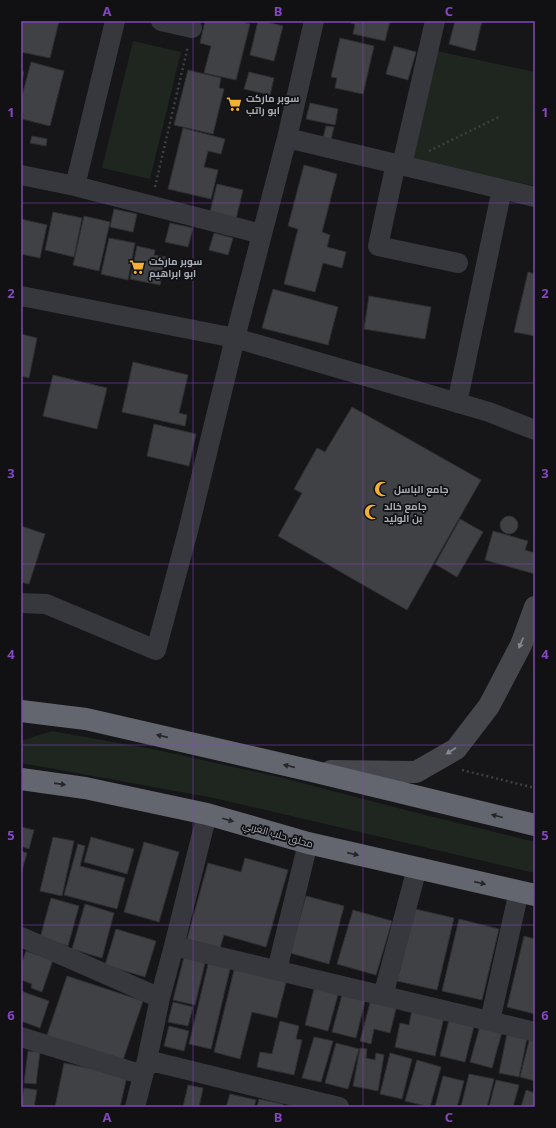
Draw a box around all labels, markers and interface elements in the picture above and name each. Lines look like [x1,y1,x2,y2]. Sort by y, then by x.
text: A [103,2,112,20]
text: B [274,2,282,20]
text: C [445,2,453,20]
place label: سوبر ماركت ابو راتب [246,91,299,117]
supermarket icon: سوبر ماركت ابو راتب [225,95,243,113]
text: 1 [7,103,15,121]
text: 1 [541,103,549,121]
place label: سوبر ماركت ابو ابراهيم [149,254,202,281]
supermarket icon: سوبر ماركت ابو ابراهيم [128,258,146,276]
text: 2 [7,284,15,302]
text: 2 [541,284,549,302]
text: 3 [7,464,15,482]
text: 3 [541,464,549,482]
mosque icon: جامع الباسل [373,480,391,498]
place label: جامع الباسل [394,482,449,497]
place label: جامع خالد بن الوليد [384,499,427,525]
mosque icon: جامع خالد بن الوليد [363,503,381,521]
one-way arrow [518,638,524,649]
text: 4 [7,645,15,663]
text: 4 [541,645,549,663]
one-way arrow [156,733,169,739]
one-way arrow [446,747,456,755]
one-way arrow [283,762,295,768]
one-way arrow [54,782,66,788]
one-way arrow [491,812,503,818]
one-way arrow [222,817,234,823]
street label: محلق حلب الغربي [241,817,315,852]
text: 5 [7,826,15,844]
text: 5 [541,826,549,844]
one-way arrow [347,851,359,857]
one-way arrow [474,880,486,886]
text: 6 [7,1006,15,1024]
text: 6 [541,1006,549,1024]
text: A [103,1108,112,1126]
text: B [274,1108,282,1126]
text: C [445,1108,453,1126]

